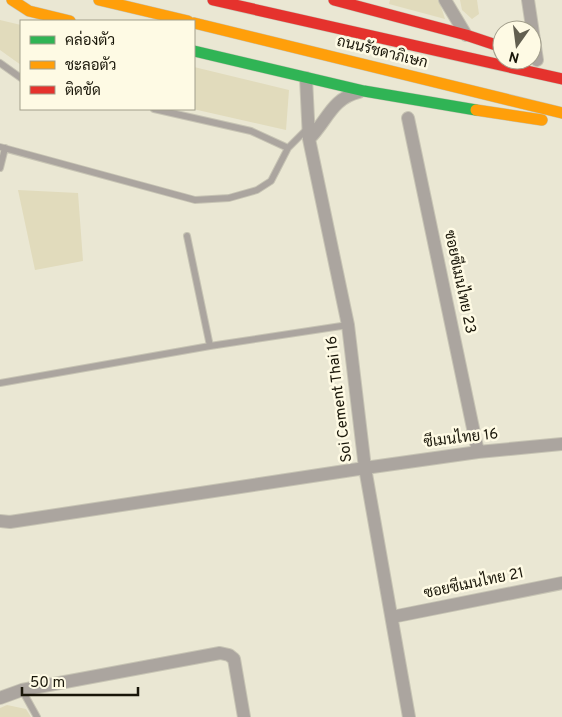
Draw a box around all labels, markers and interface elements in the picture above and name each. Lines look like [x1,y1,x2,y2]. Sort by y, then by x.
legend [20,20,195,110]
north arrow [492,20,542,70]
text: คล่องตัว [65,30,115,51]
street label: ถนนรัชดาภิเษก [335,32,430,73]
text: N [507,47,521,66]
text: ชะลอตัว [65,56,116,76]
text: ติดขัด [65,81,101,101]
street label: ซอยซีเมนไทย 23 [439,228,481,335]
street label: Soi Cement Thai 16 [323,335,357,463]
street label: ซีเมนไทย 16 [422,423,499,453]
street label: ซอยซีเมนไทย 21 [422,562,526,604]
scale bar [22,664,139,696]
text: 50 m [30,674,65,693]

